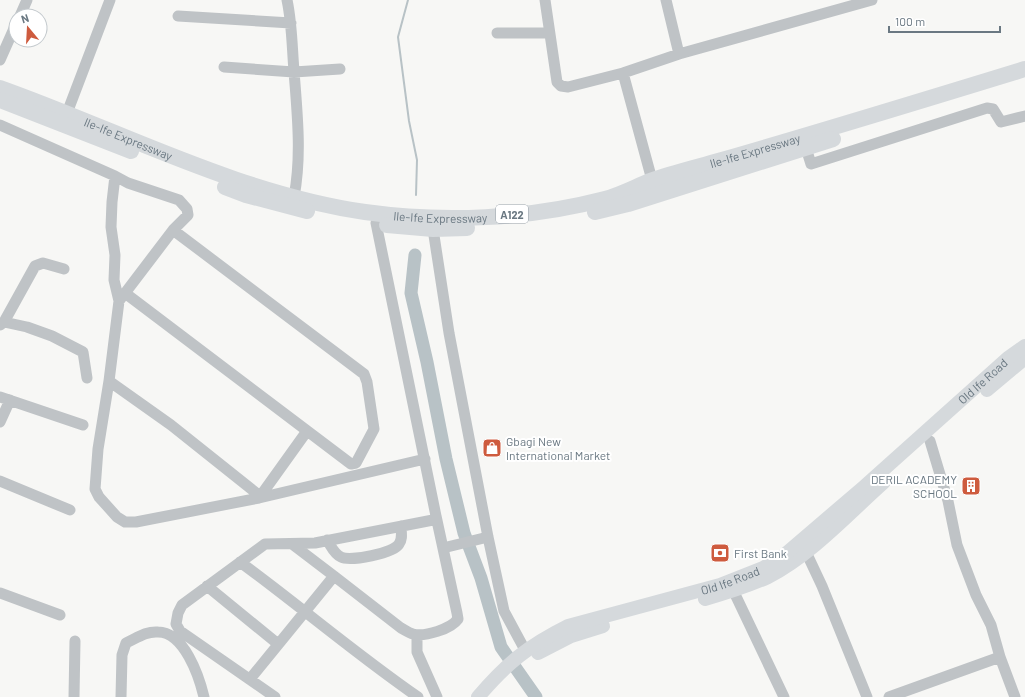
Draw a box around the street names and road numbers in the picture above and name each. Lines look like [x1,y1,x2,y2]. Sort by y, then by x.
street label: Ile-Ife Expressway [82,114,175,163]
street label: Ile-Ife Expressway [708,130,802,170]
road number: A122 [496,205,528,223]
street label: Ile-Ife Expressway [393,208,488,225]
street label: Old Ife Road [955,355,1010,407]
street label: Old Ife Road [699,563,761,597]

